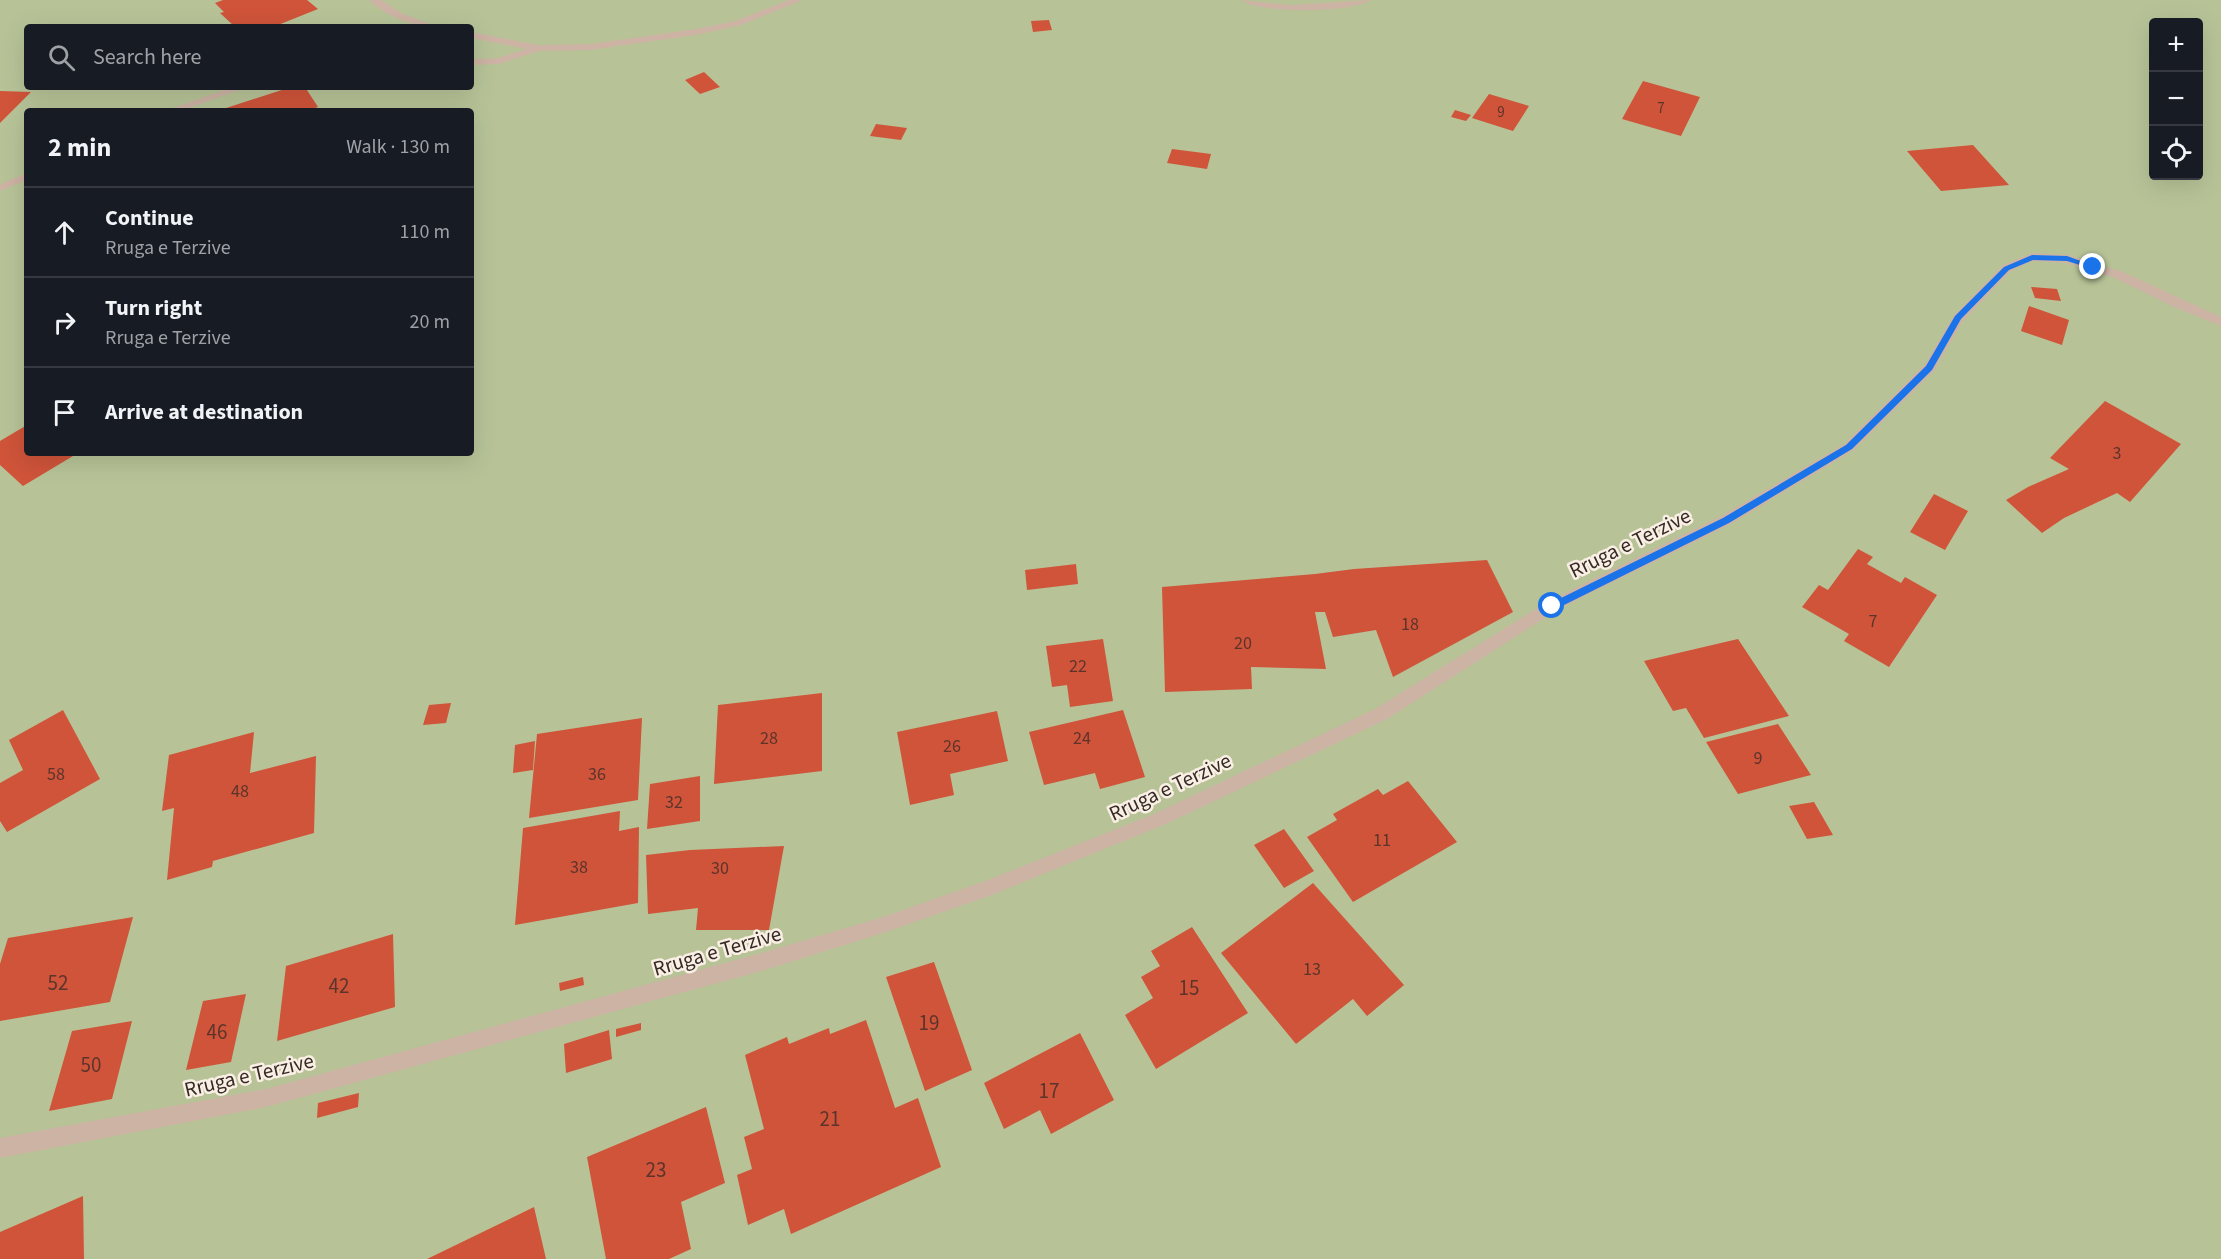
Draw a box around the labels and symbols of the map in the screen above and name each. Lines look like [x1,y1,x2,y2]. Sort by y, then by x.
house number: 7 [1657,98,1665,119]
house number: 9 [1497,102,1505,123]
route end [2079,253,2105,279]
house number: 3 [2113,441,2122,466]
street label: Rruga e Terzive [1564,501,1696,585]
route start [1538,592,1564,618]
house number: 7 [1869,609,1878,634]
house number: 18 [1401,612,1419,637]
house number: 20 [1234,631,1252,656]
house number: 22 [1069,654,1087,679]
house number: 28 [760,726,778,751]
house number: 24 [1073,726,1091,751]
house number: 26 [943,734,961,759]
street label: Rruga e Terzive [1104,746,1236,828]
house number: 9 [1754,746,1763,771]
house number: 58 [47,762,65,787]
house number: 36 [588,762,606,787]
house number: 48 [231,779,249,804]
house number: 32 [665,790,683,815]
house number: 11 [1373,828,1391,853]
house number: 38 [570,855,588,880]
house number: 30 [711,856,729,881]
street label: Rruga e Terzive [649,918,785,984]
house number: 13 [1303,957,1321,982]
house number: 52 [48,968,68,998]
house number: 42 [329,971,349,1001]
house number: 15 [1179,973,1199,1003]
house number: 19 [919,1008,939,1038]
house number: 46 [207,1017,227,1047]
street label: Rruga e Terzive [181,1046,317,1104]
house number: 50 [81,1050,101,1080]
house number: 17 [1039,1076,1059,1106]
house number: 21 [820,1104,840,1134]
house number: 23 [646,1155,666,1185]

